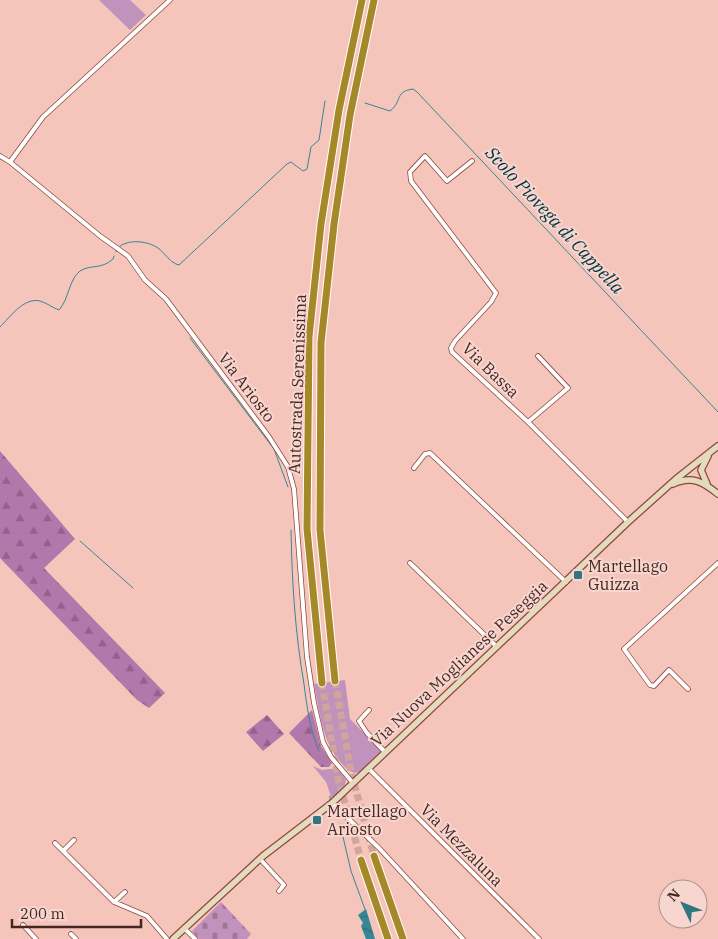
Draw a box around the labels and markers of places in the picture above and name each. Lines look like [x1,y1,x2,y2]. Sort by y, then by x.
place label: Martellago Guizza [588,556,668,594]
marker: Martellago Guizza [572,569,584,581]
place label: Martellago Ariosto [327,801,407,839]
marker: Martellago Ariosto [311,814,323,826]

